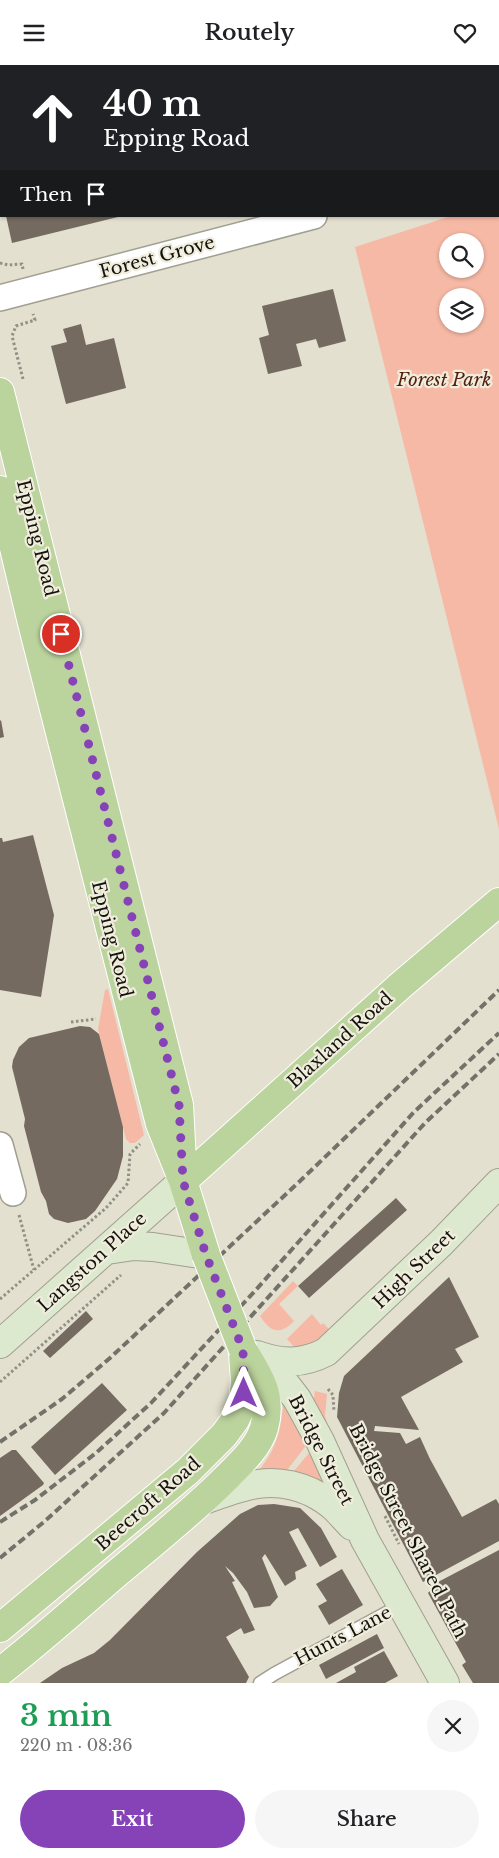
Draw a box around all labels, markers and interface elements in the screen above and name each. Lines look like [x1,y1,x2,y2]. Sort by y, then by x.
icon: menu [20,19,48,47]
text: Routely [204,19,295,46]
icon: heart [451,19,479,47]
text: 40 m [103,82,201,125]
icon: ahead [20,85,85,150]
text: Epping Road [103,125,249,152]
icon: arrive [82,180,110,208]
text: Then [20,183,72,206]
street label: Forest Grove [97,231,217,283]
map controls [439,233,484,333]
button: search [439,233,484,278]
button: layers [439,288,484,333]
park label: Forest Park [396,369,491,391]
street label: Epping Road [12,477,62,599]
pin [40,613,82,655]
icon: arrive [47,620,75,648]
street label: Epping Road [87,878,137,1000]
street label: Blaxland Road [283,987,397,1093]
street label: Langston Place [33,1207,151,1317]
street label: High Street [368,1224,460,1313]
position arrow [217,1366,269,1418]
street label: Bridge Street [284,1391,358,1509]
street label: Bridge Street Shared Path [344,1420,472,1642]
street label: Beecroft Road [91,1453,205,1555]
street label: Hunts Lane [291,1601,395,1671]
text: 3 min [20,1697,112,1734]
button: close [427,1700,479,1752]
text: 220 m · 08:36 [20,1735,132,1755]
button: Exit [20,1790,245,1848]
button: Share [255,1790,479,1848]

